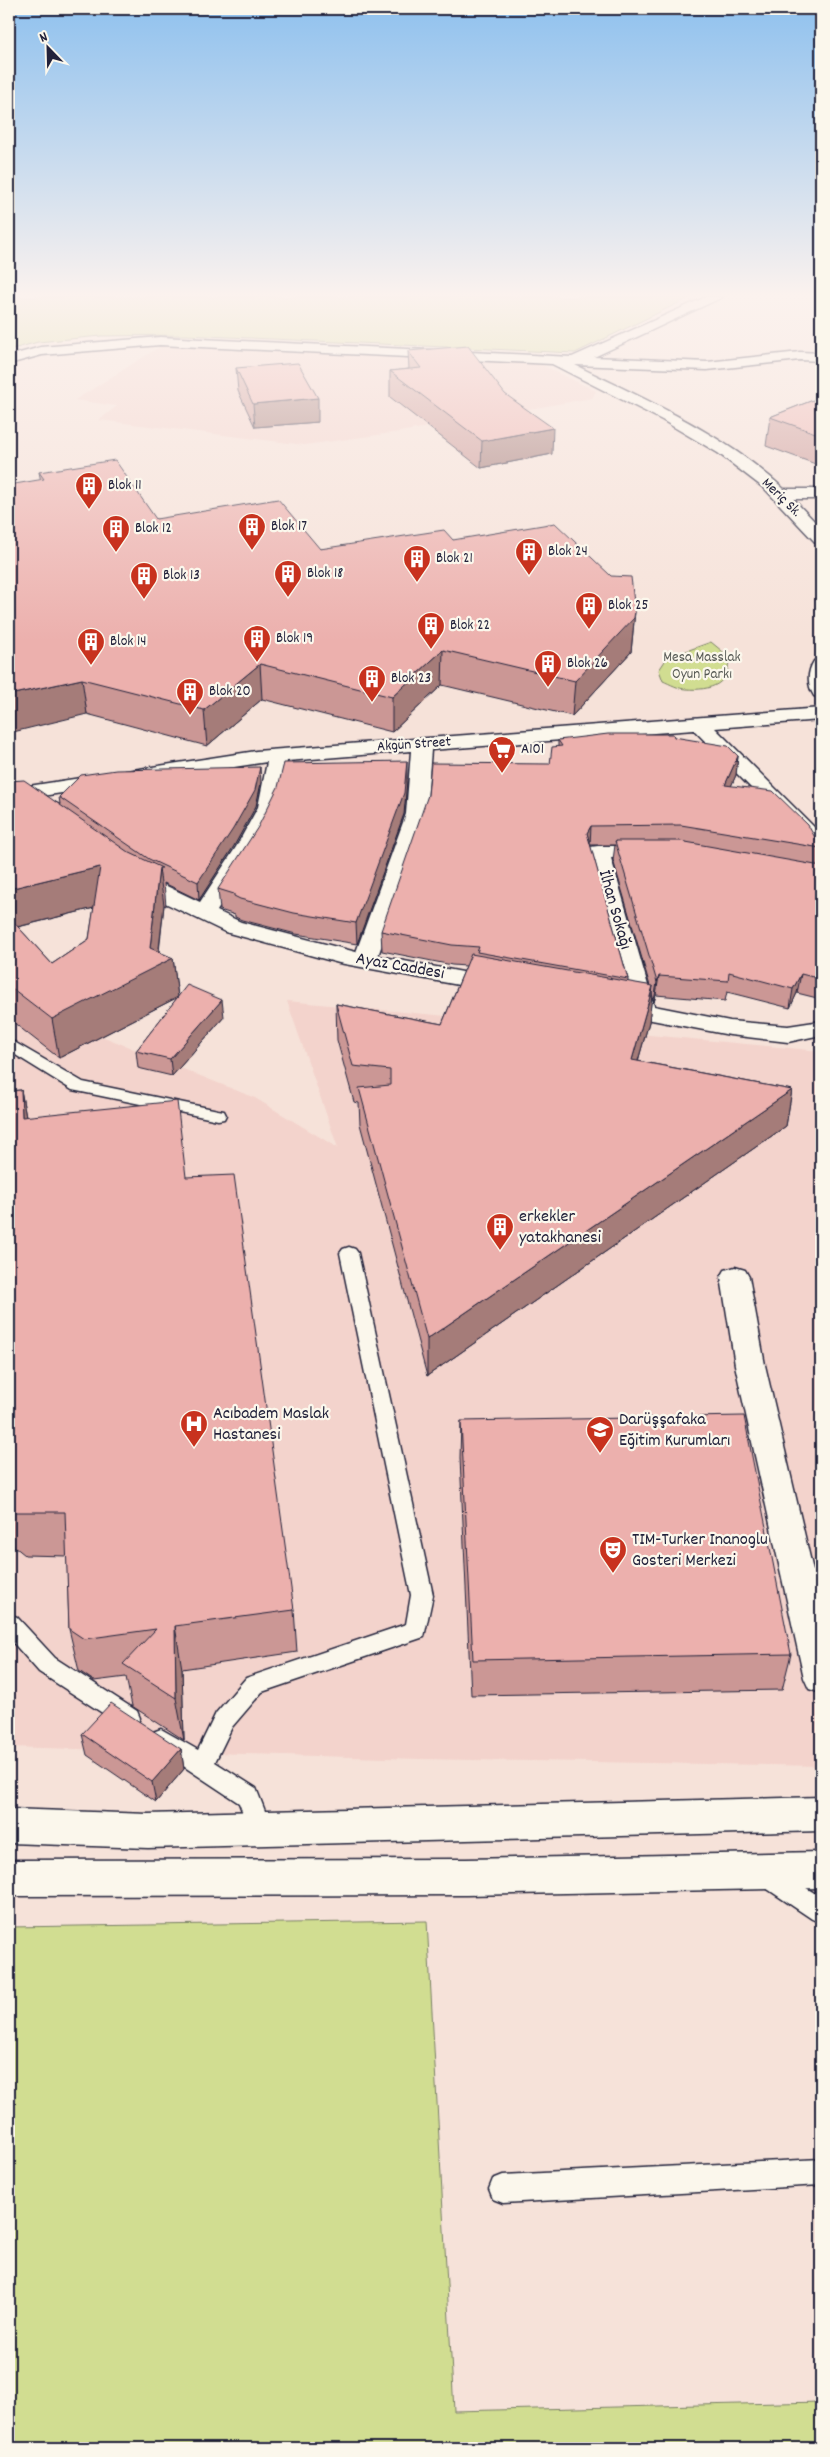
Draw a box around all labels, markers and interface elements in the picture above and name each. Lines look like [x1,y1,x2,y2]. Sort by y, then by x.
north arrow [22,22,72,72]
text: N [37,27,51,48]
building icon: Blok 11 [74,471,104,510]
street label: Meriç Sk. [756,473,806,523]
place label: Blok 11 [108,475,142,497]
building icon: Blok 17 [237,512,267,551]
building icon: Blok 12 [101,514,131,553]
place label: Blok 17 [271,516,307,538]
place label: Blok 12 [135,518,172,540]
building icon: Blok 24 [514,537,544,576]
place label: Blok 24 [548,541,588,563]
building icon: Blok 21 [402,544,432,583]
place label: Blok 21 [436,548,473,570]
building icon: Blok 18 [273,559,303,598]
building icon: Blok 13 [129,561,159,600]
place label: Blok 18 [307,563,343,585]
place label: Blok 13 [163,565,200,587]
building icon: Blok 25 [574,591,604,630]
place label: Blok 25 [608,595,648,617]
building icon: Blok 22 [416,611,446,650]
place label: Blok 22 [450,615,490,637]
building icon: Blok 19 [242,624,272,663]
building icon: Blok 14 [76,627,106,666]
place label: Blok 19 [276,628,313,650]
place label: Blok 14 [110,631,146,653]
park label: Mesa Masslak Oyun Parkı [663,647,741,686]
building icon: Blok 26 [533,649,563,688]
place label: Blok 26 [567,653,608,675]
building icon: Blok 23 [357,664,387,703]
place label: Blok 23 [391,668,431,690]
building icon: Blok 20 [175,677,205,716]
place label: Blok 20 [209,681,251,703]
street label: Akgün Street [376,731,452,759]
supermarket icon: A101 [487,735,517,774]
place label: A101 [521,739,544,761]
street label: İlhan Sokağı [591,867,637,953]
street label: Ayaz Caddesi [354,947,446,987]
place label: erkekler yatakhanesi [519,1205,601,1251]
building icon: erkekler yatakhanesi [485,1212,515,1251]
place label: Acıbadem Maslak Hastanesi [213,1402,329,1448]
place label: Darüşşafaka Eğitim Kurumları [619,1408,730,1454]
hospital icon: Acıbadem Maslak Hastanesi [179,1409,209,1448]
school or university icon: Darüşşafaka Eğitim Kurumları [585,1415,615,1454]
place label: TIM-Turker Inanoglu Gosteri Merkezi [632,1528,768,1574]
theatre icon: TIM-Turker Inanoglu Gosteri Merkezi [598,1535,628,1574]

